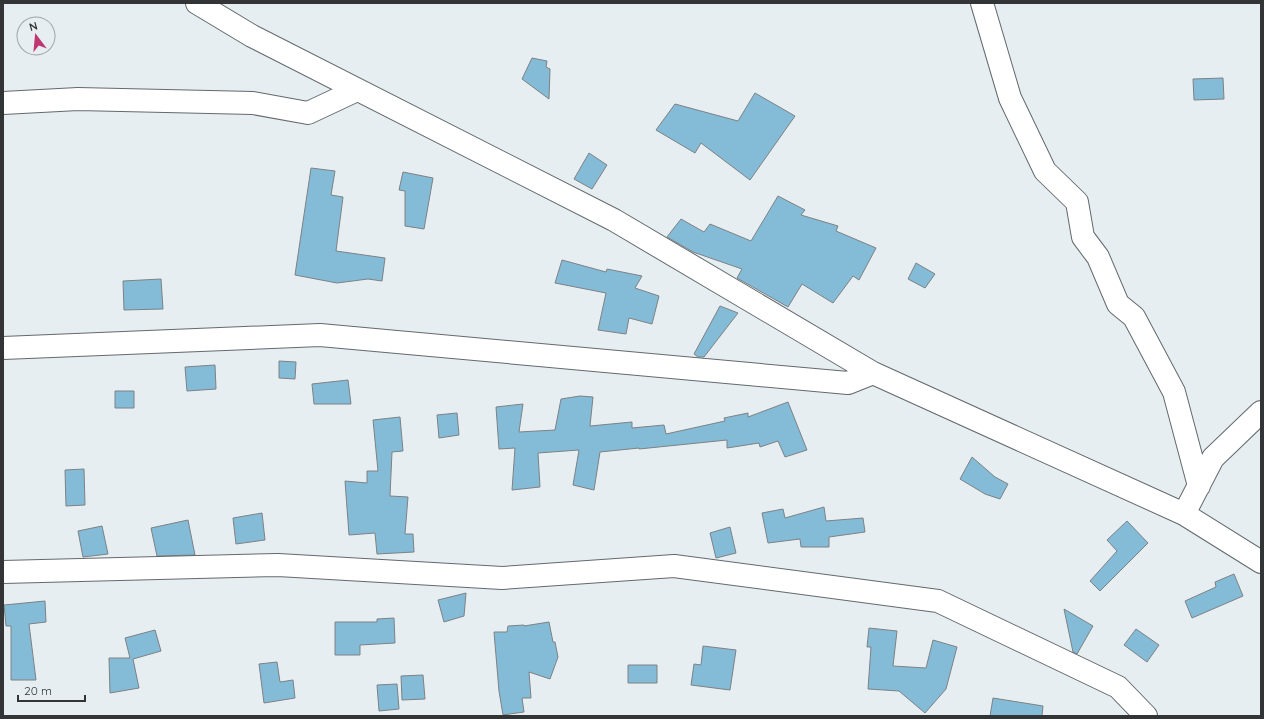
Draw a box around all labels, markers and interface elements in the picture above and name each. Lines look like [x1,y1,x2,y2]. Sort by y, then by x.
north arrow [16,16,56,56]
text: N [27,19,39,34]
scale bar [18,677,85,703]
text: 20 m [24,683,52,698]

